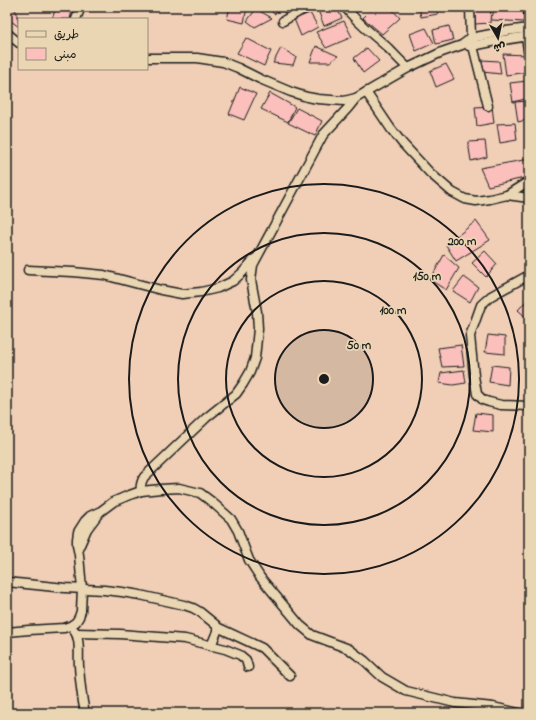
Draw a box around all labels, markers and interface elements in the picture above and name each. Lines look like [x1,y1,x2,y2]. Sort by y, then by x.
legend [18,18,148,70]
north arrow [478,18,518,58]
text: طريق [54,26,79,44]
text: ش [492,38,507,56]
text: مبنى [54,46,77,64]
text: 200 m [447,233,477,251]
text: 150 m [413,268,442,286]
text: 100 m [380,302,407,320]
text: 50 m [347,337,372,355]
centre of rings [317,372,331,386]

